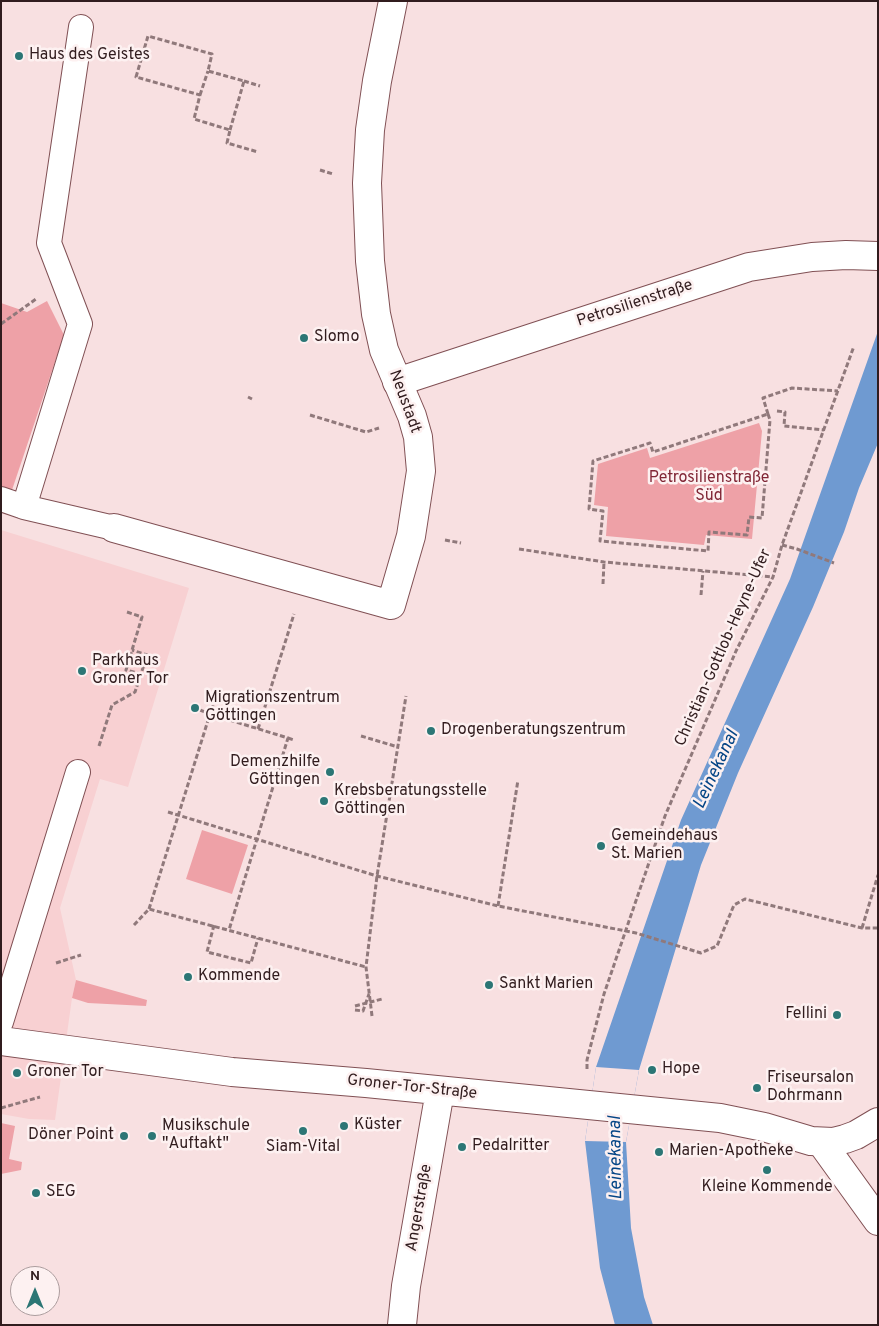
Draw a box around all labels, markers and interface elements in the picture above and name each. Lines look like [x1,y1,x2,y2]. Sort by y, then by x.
place label: Haus des Geistes [29,46,150,66]
marker: Haus des Geistes [13,50,25,62]
street label: Petrosilienstraße [575,276,695,332]
place label: Slomo [314,328,359,348]
marker: Slomo [298,332,310,344]
street label: Neustadt [384,368,424,436]
park label: Petrosilienstraße Süd [649,469,769,507]
street label: Christian-Gottlob-Heyne-Ufer [672,546,776,750]
place label: Parkhaus Groner Tor [92,652,169,690]
marker: Parkhaus Groner Tor [76,665,88,677]
place label: Migrationszentrum Göttingen [205,689,340,727]
marker: Migrationszentrum Göttingen [189,702,201,714]
place label: Drogenberatungszentrum [441,721,626,741]
marker: Drogenberatungszentrum [425,725,437,737]
water label: Leinekanal [689,727,745,813]
place label: Demenzhilfe Göttingen [230,753,320,791]
marker: Demenzhilfe Göttingen [324,766,336,778]
place label: Krebsberatungsstelle Göttingen [334,782,487,820]
marker: Krebsberatungsstelle Göttingen [318,795,330,807]
place label: Gemeindehaus St. Marien [611,827,718,865]
marker: Gemeindehaus St. Marien [595,840,607,852]
place label: Kommende [198,967,280,987]
marker: Kommende [182,971,194,983]
place label: Sankt Marien [499,975,593,995]
marker: Sankt Marien [483,979,495,991]
place label: Fellini [785,1005,827,1025]
marker: Fellini [831,1009,843,1021]
place label: Hope [662,1060,700,1080]
place label: Groner Tor [27,1063,104,1083]
marker: Hope [646,1064,658,1076]
marker: Groner Tor [11,1067,23,1079]
place label: Friseursalon Dohrmann [767,1069,854,1107]
street label: Groner-Tor-Straße [346,1072,478,1104]
marker: Friseursalon Dohrmann [751,1082,763,1094]
place label: Küster [354,1116,402,1136]
water label: Leinekanal [605,1116,629,1200]
place label: Musikschule "Auftakt" [162,1117,250,1155]
marker: Küster [338,1120,350,1132]
marker: Siam-Vital [297,1125,309,1137]
place label: Döner Point [28,1126,114,1146]
marker: Döner Point [118,1130,130,1142]
marker: Musikschule "Auftakt" [146,1130,158,1142]
place label: Pedalritter [472,1137,550,1157]
place label: Siam-Vital [266,1138,340,1158]
marker: Pedalritter [456,1141,468,1153]
place label: Marien-Apotheke [669,1142,793,1162]
marker: Marien-Apotheke [653,1146,665,1158]
street label: Angerstraße [403,1163,437,1253]
marker: Kleine Kommende [761,1164,773,1176]
place label: Kleine Kommende [701,1178,833,1198]
place label: SEG [46,1183,76,1203]
marker: SEG [30,1187,42,1199]
north arrow [10,1266,60,1316]
text: N [30,1268,40,1285]

